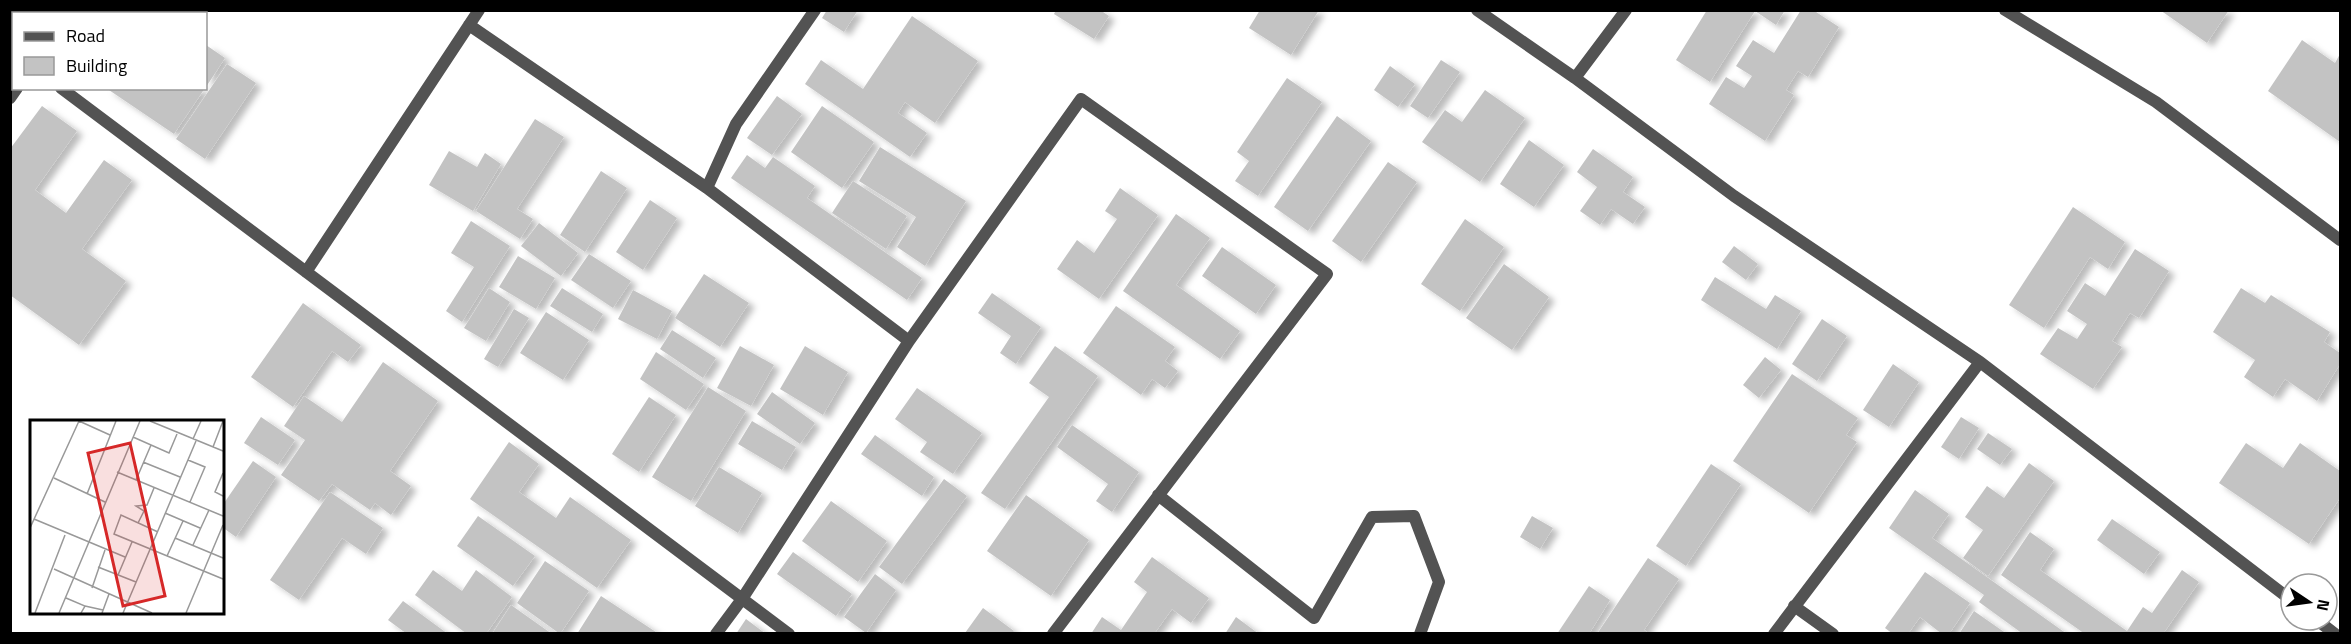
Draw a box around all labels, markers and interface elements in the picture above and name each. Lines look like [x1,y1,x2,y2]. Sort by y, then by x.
legend [12,12,207,90]
text: Road [66,22,105,49]
text: Building [66,52,127,79]
inset map [30,420,224,614]
north arrow [2279,572,2339,632]
text: N [2311,597,2337,613]

